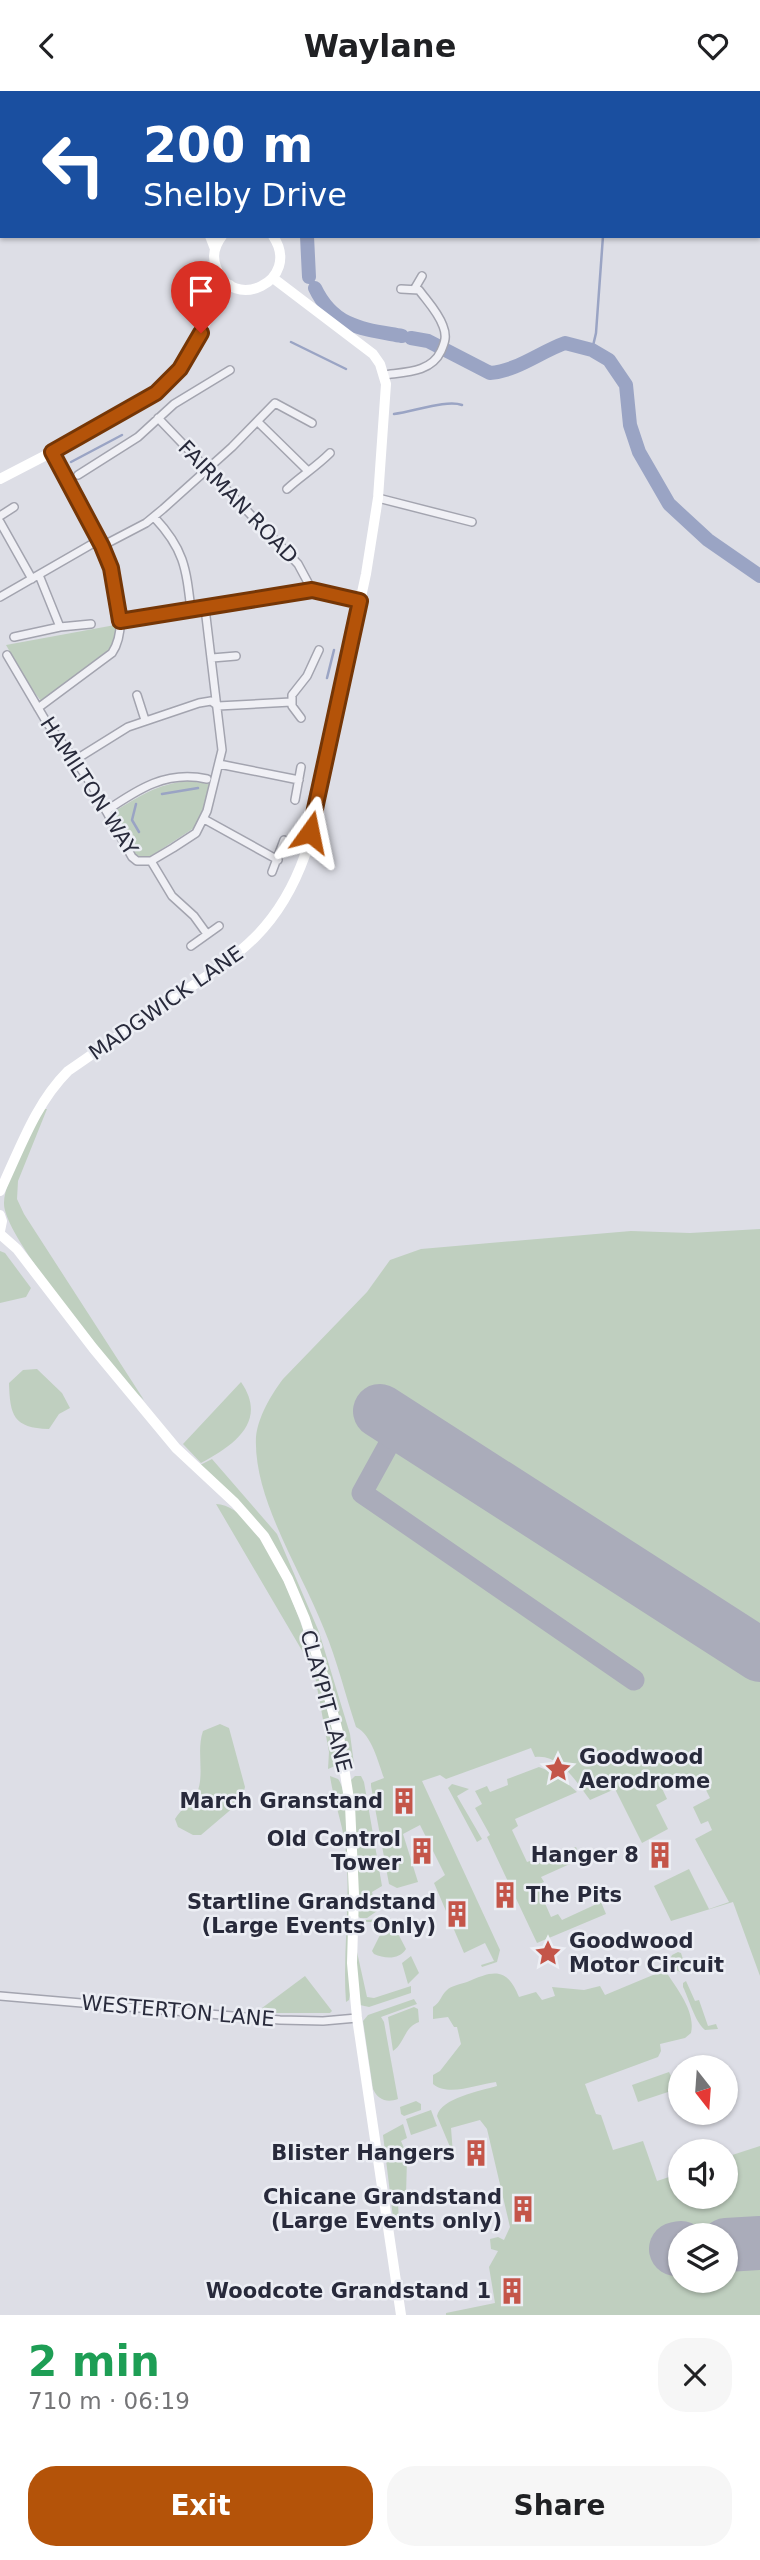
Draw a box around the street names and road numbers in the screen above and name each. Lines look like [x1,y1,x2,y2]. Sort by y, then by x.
street label: FAIRMAN ROAD [173,436,303,568]
street label: HAMILTON WAY [35,712,143,860]
street label: MADGWICK LANE [84,941,248,1065]
street label: CLAYPIT LANE [295,1627,357,1775]
street label: WESTERTON LANE [80,1991,276,2031]

